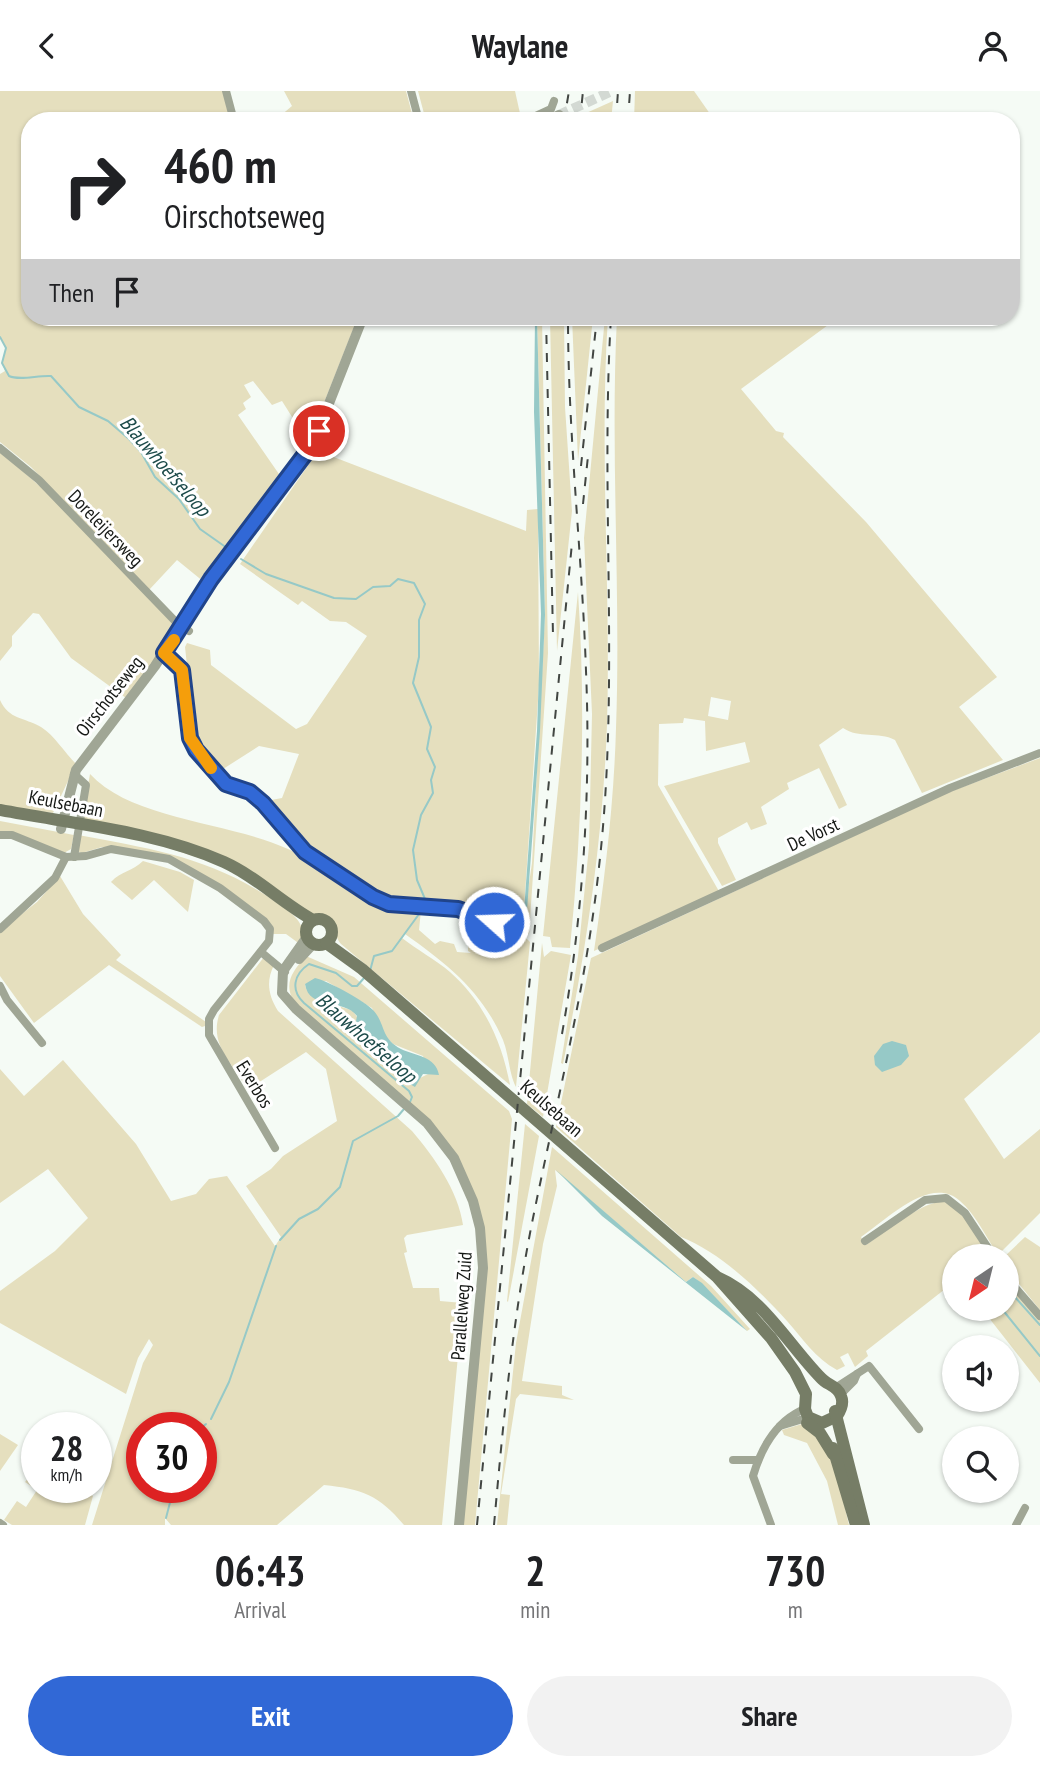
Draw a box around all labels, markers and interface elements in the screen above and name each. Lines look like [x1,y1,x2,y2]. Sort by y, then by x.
text: Waylane [472,25,568,67]
icon: back [28,27,66,65]
icon: person [974,27,1012,65]
text: 460 m [164,133,277,197]
icon: right [49,140,140,231]
text: Oirschotseweg [164,195,325,237]
icon: arrive [108,273,146,311]
text: Then [49,276,94,309]
pin [289,401,349,461]
water label: Blauwhoefseloop [114,410,218,523]
icon: arrive [300,412,338,450]
street label: Doreleijersweg [63,484,149,572]
street label: Oirschotseweg [70,651,148,741]
street label: Keulsebaan [27,784,105,822]
street label: De Vorst [783,811,843,856]
position arrow [457,885,531,959]
water label: Blauwhoefseloop [310,986,424,1090]
street label: Everbos [231,1056,279,1112]
street label: Keulsebaan [516,1074,588,1142]
north arrow [942,1244,1018,1321]
map controls [942,1244,1019,1503]
street label: Parallelweg Zuid [445,1251,477,1361]
button: sound [942,1335,1019,1412]
speed limit sign: 30 [126,1412,217,1503]
text: 28 [50,1425,83,1471]
button: search [942,1426,1019,1503]
text: km/h [51,1463,82,1486]
text: 06:43 [215,1543,306,1598]
text: 2 [525,1543,545,1598]
text: 730 [765,1543,825,1598]
text: Arrival [234,1595,286,1624]
text: min [520,1595,550,1624]
text: m [788,1595,803,1624]
button: Exit [28,1676,513,1756]
button: Share [527,1676,1012,1756]

